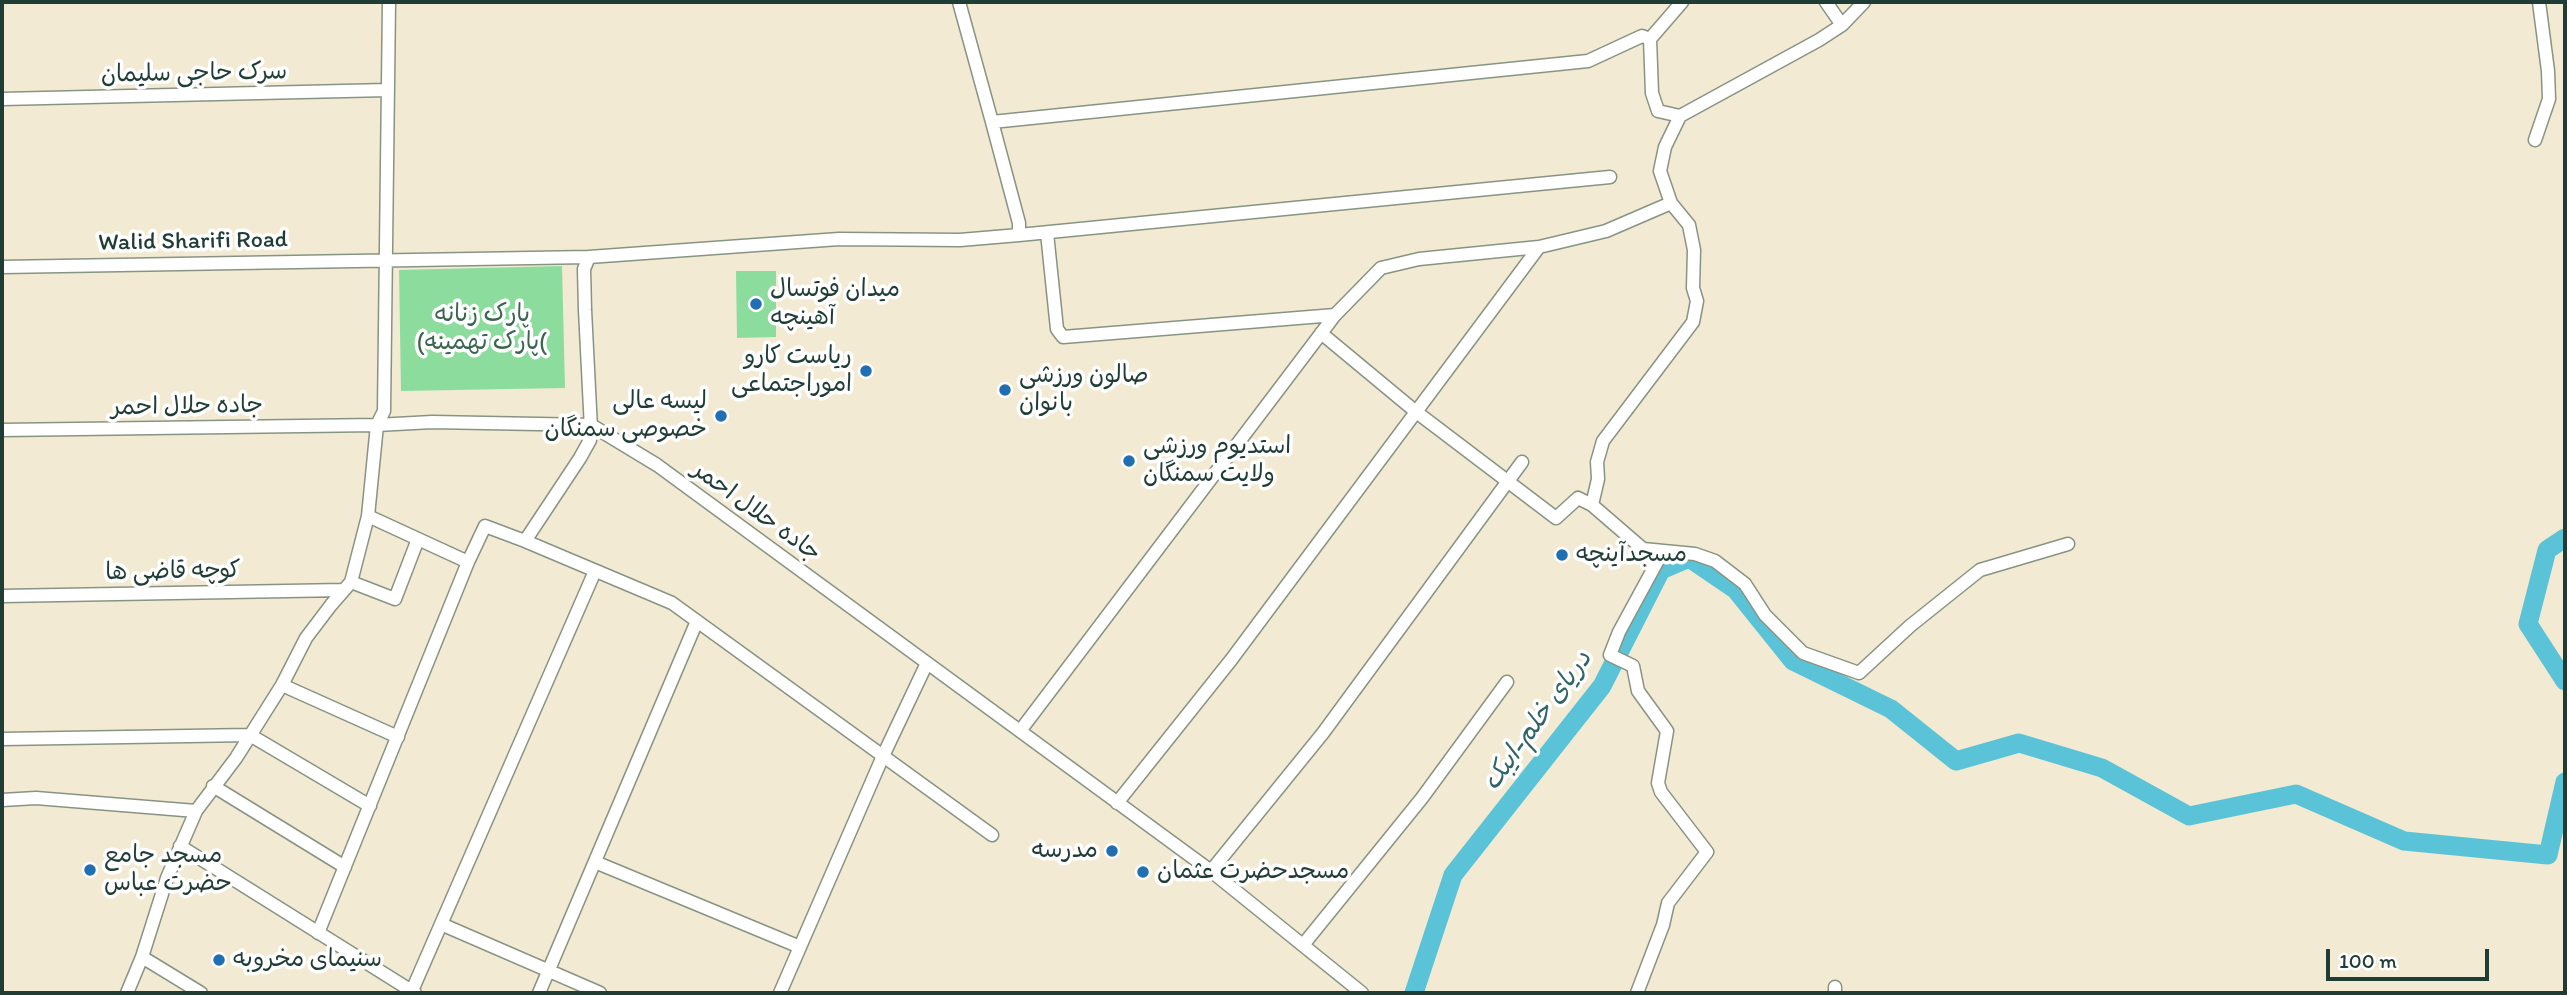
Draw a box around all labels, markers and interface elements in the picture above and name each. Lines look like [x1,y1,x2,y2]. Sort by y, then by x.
street label: سرک حاجی سلیمان [101,58,287,90]
street label: Walid Sharifi Road [98,226,288,258]
place label: میدان فوتسال آهینچه [770,276,900,332]
marker: میدان فوتسال آهینچه [748,296,764,312]
park label: پارک زنانه (پارک تهمینه( [417,301,547,357]
place label: ریاست کارو اموراجتماعی [731,343,852,399]
place label: صالون ورزشی بانوان [1019,362,1149,418]
marker: ریاست کارو اموراجتماعی [858,363,874,379]
marker: صالون ورزشی بانوان [997,382,1013,398]
place label: لیسه عالی خصوصی سمنگان [545,388,707,444]
street label: جاده حلال احمر [111,391,263,423]
marker: لیسه عالی خصوصی سمنگان [713,408,729,424]
place label: استدیوم ورزشی ولایت سمنگان [1143,433,1291,489]
marker: استدیوم ورزشی ولایت سمنگان [1121,453,1137,469]
street label: جاده حلال احمر [686,456,826,568]
place label: مسجدآینچه [1576,541,1687,569]
marker: مسجدآینچه [1554,547,1570,563]
street label: کوچه قاضی ها [105,556,241,588]
water label: دریای خلم-ایبک [1477,645,1599,797]
place label: مدرسه [1032,837,1098,865]
place label: مسجد جامع حضرت عباس [104,842,232,898]
marker: مدرسه [1104,843,1120,859]
place label: مسجدحضرت عثمان [1157,858,1349,886]
marker: مسجد جامع حضرت عباس [82,862,98,878]
marker: مسجدحضرت عثمان [1135,864,1151,880]
scale bar [2329,936,2492,980]
place label: سنیمای مخروبه [233,946,382,974]
text: 100 m [2339,948,2397,973]
marker: سنیمای مخروبه [211,952,227,968]

